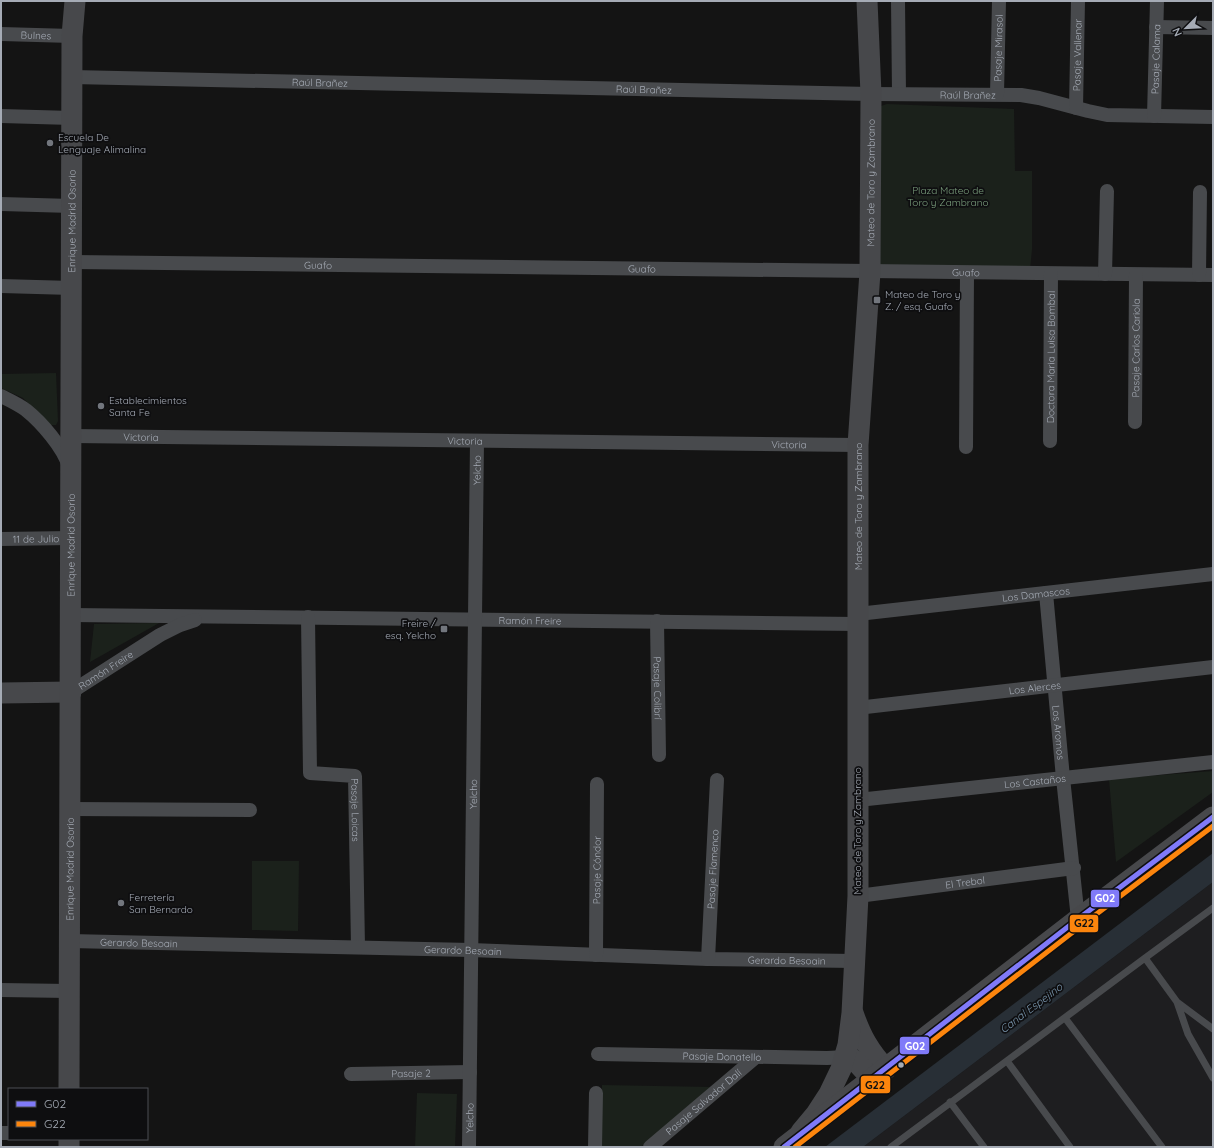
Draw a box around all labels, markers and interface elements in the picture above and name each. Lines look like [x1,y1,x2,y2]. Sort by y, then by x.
north arrow [1166,8,1206,48]
street label: Pasaje Mirasol [991,14,1005,82]
street label: Pasaje Vallenar [1070,19,1084,91]
street label: Pasaje Calama [1148,24,1163,94]
text: N [1169,26,1185,39]
street label: Bulnes [20,28,52,42]
street label: Raúl Brañez [292,75,348,89]
street label: Raúl Brañez [616,82,672,96]
street label: Raúl Brañez [940,88,996,101]
street label: Mateo de Toro y Zambrano [864,119,877,247]
place label: Escuela De Lenguaje Alimalina [58,131,146,156]
marker: Escuela De Lenguaje Alimalina [45,138,55,148]
street label: Enrique Madrid Osorio [65,169,78,273]
park label: Plaza Mateo de Toro y Zambrano [908,184,988,209]
street label: Guafo [304,258,332,271]
street label: Guafo [628,262,656,275]
street label: Guafo [952,266,980,279]
place label: Mateo de Toro y Z. / esq. Guafo [885,288,961,313]
street label: Doctora Maria Luisa Bombal [1044,291,1057,423]
marker: Mateo de Toro y Z. / esq. Guafo [872,295,882,305]
street label: Pasaje Carlos Cariola [1129,298,1142,398]
place label: Establecimientos Santa Fe [109,394,187,419]
marker: Establecimientos Santa Fe [96,401,106,411]
street label: Victoria [123,430,159,444]
street label: Victoria [447,434,483,447]
street label: Victoria [771,438,807,451]
street label: Mateo de Toro y Zambrano [852,443,865,570]
street label: Yelcho [470,455,483,485]
street label: Enrique Madrid Osorio [64,493,77,597]
street label: 11 de Julio [13,532,59,545]
street label: Los Damascos [1001,584,1071,604]
street label: Ramón Freire [498,613,562,627]
place label: Freire / esq. Yelcho [385,617,437,642]
marker: Freire / esq. Yelcho [439,624,449,634]
street label: Ramón Freire [76,647,136,692]
street label: Pasaje Colibrí [651,656,665,720]
street label: Los Alerces [1008,678,1062,697]
street label: Los Aromos [1050,705,1068,761]
street label: Mateo de Toro y Zambrano [851,767,864,895]
street label: Los Castaños [1003,771,1067,791]
street label: Pasaje Loicas [349,778,363,842]
street label: Yelcho [466,779,480,809]
street label: Enrique Madrid Osorio [63,817,76,921]
street label: Pasaje Flamenco [704,829,721,909]
street label: Pasaje Cóndor [590,836,603,904]
street label: El Trebol [944,873,986,891]
line badge: G02 [1090,889,1120,908]
place label: Ferretería San Bernardo [129,891,193,916]
text: G02 [1095,891,1115,905]
marker: Ferretería San Bernardo [116,898,126,908]
line badge: G22 [1069,914,1099,933]
text: G22 [1074,916,1094,930]
street label: Gerardo Besoain [100,935,178,950]
street label: Gerardo Besoain [424,942,502,958]
street label: Gerardo Besoain [748,953,826,967]
water label: Canal Espejino [997,979,1066,1036]
line badge: G02 [899,1036,930,1055]
text: G02 [905,1039,925,1053]
street label: Pasaje Donatello [683,1049,761,1063]
unlabelled marker [896,1060,906,1070]
street label: Pasaje Salvador Dalí [663,1065,745,1138]
street label: Pasaje 2 [391,1066,431,1080]
line badge: G22 [860,1075,891,1094]
text: G22 [865,1078,885,1092]
legend [8,1088,148,1140]
text: G02 [44,1096,66,1111]
street label: Yelcho [463,1103,476,1133]
text: G22 [44,1116,66,1131]

